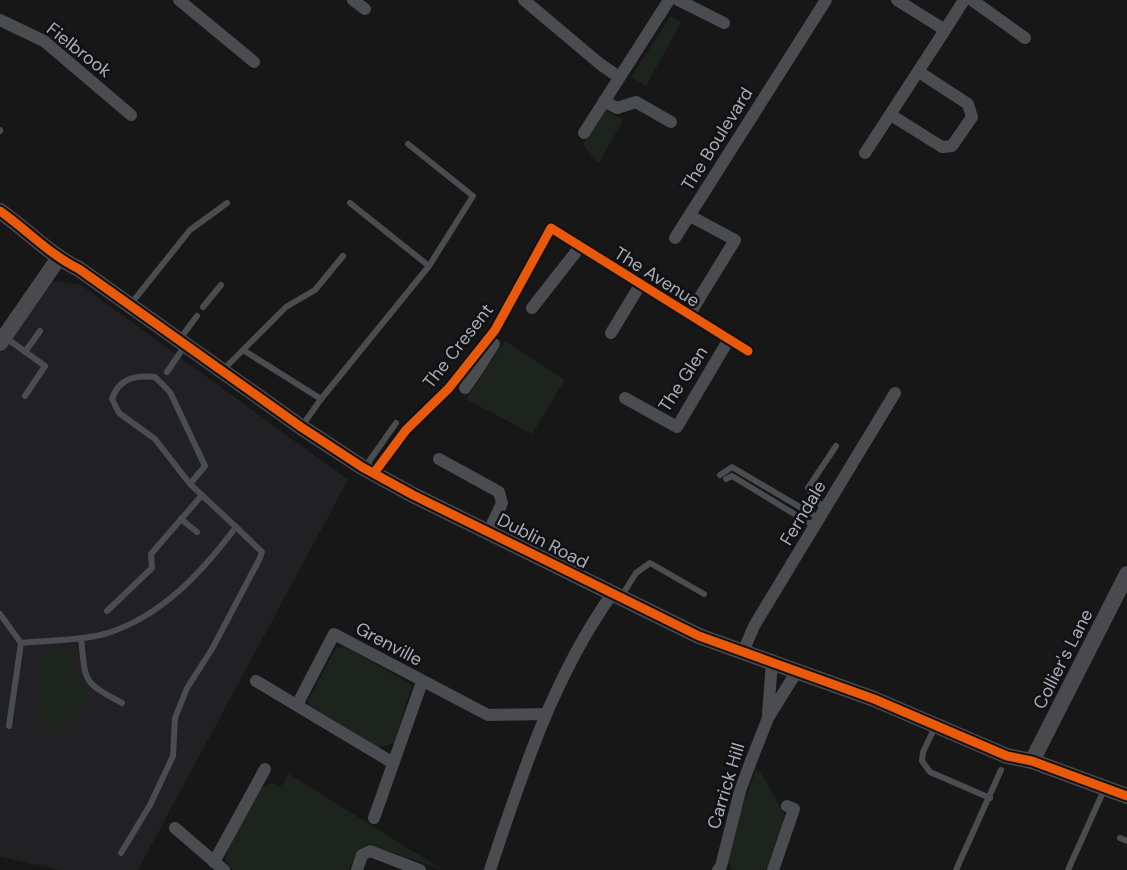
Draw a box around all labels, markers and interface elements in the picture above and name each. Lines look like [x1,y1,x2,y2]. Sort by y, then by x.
street label: Fielbrook [42,17,116,83]
street label: The Boulevard [676,83,758,195]
street label: The Avenue [610,241,704,313]
street label: The Cresent [417,299,499,393]
street label: The Glen [653,342,713,416]
street label: Ferndale [774,476,832,550]
street label: Dublin Road [493,508,593,574]
street label: Collier's Lane [1027,605,1099,713]
street label: Grenville [351,616,427,672]
street label: Carrick Hill [701,740,751,832]

